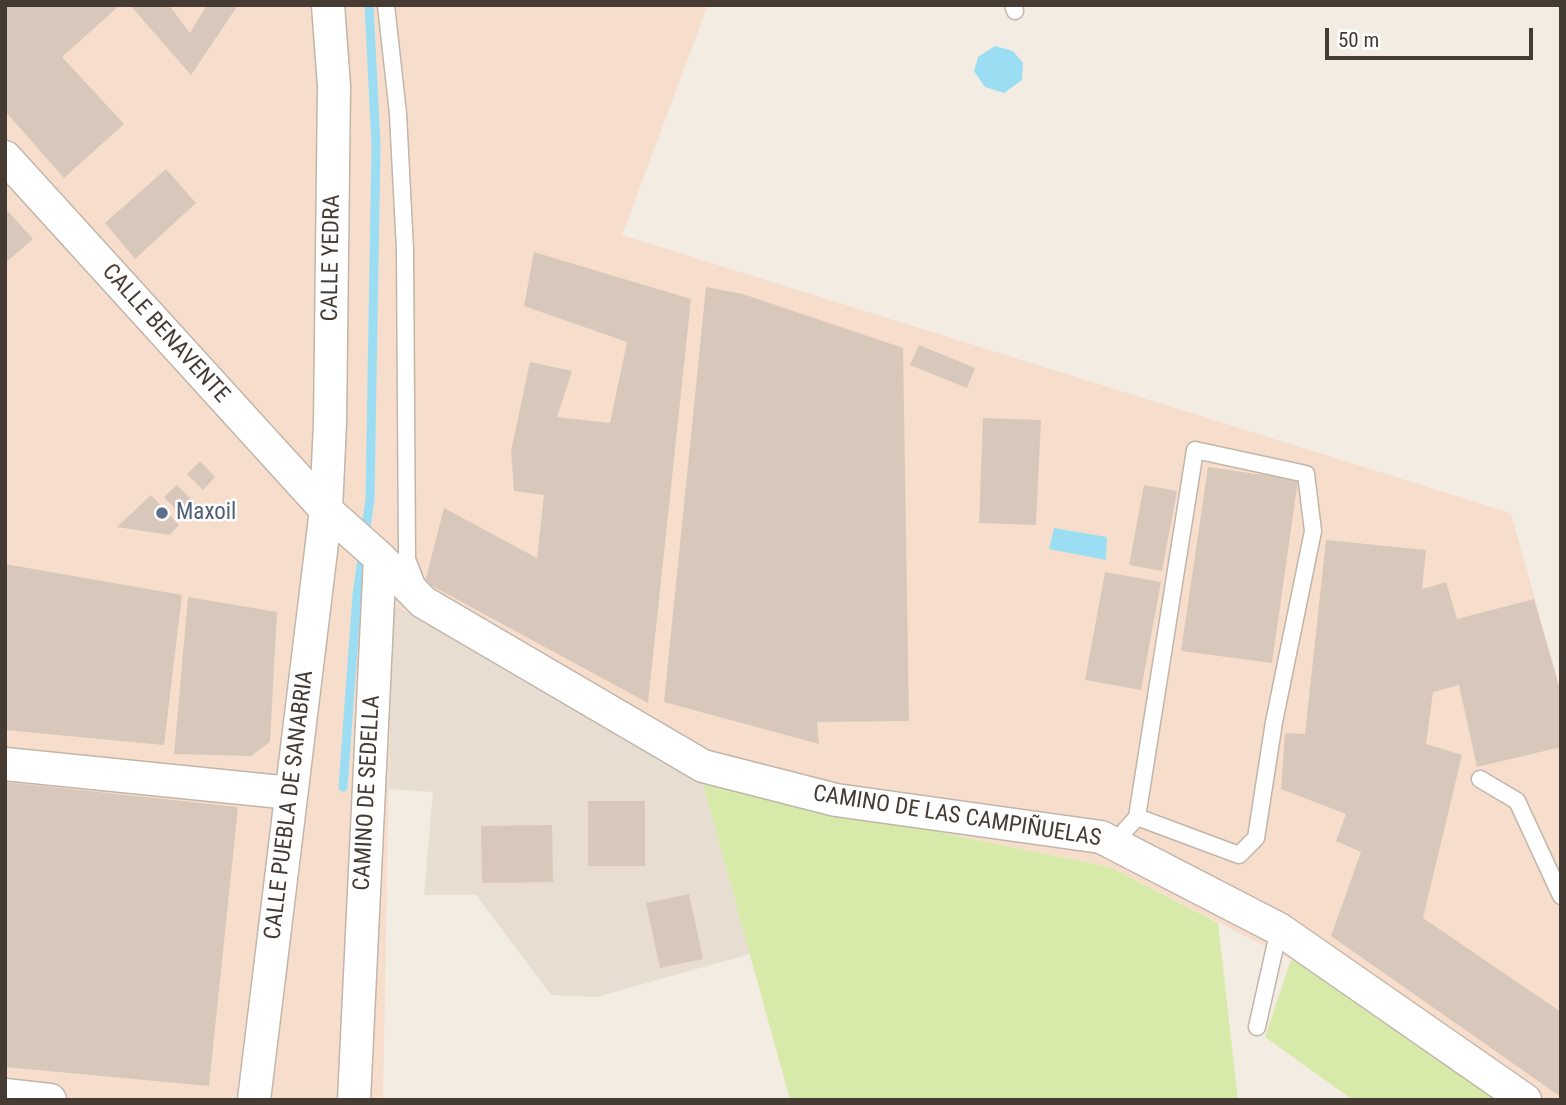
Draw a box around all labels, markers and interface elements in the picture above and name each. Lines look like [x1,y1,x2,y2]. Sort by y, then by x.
scale bar [1328,14,1536,58]
text: 50 m [1338,28,1379,52]
street label: CALLE YEDRA [317,194,347,322]
street label: CALLE BENAVENTE [95,259,235,409]
place label: Maxoil [176,499,236,527]
marker: Maxoil [154,505,170,521]
street label: CALLE PUEBLA DE SANABRIA [260,669,320,941]
street label: CAMINO DE SEDELLA [349,694,387,892]
street label: CAMINO DE LAS CAMPIÑUELAS [811,781,1103,853]

